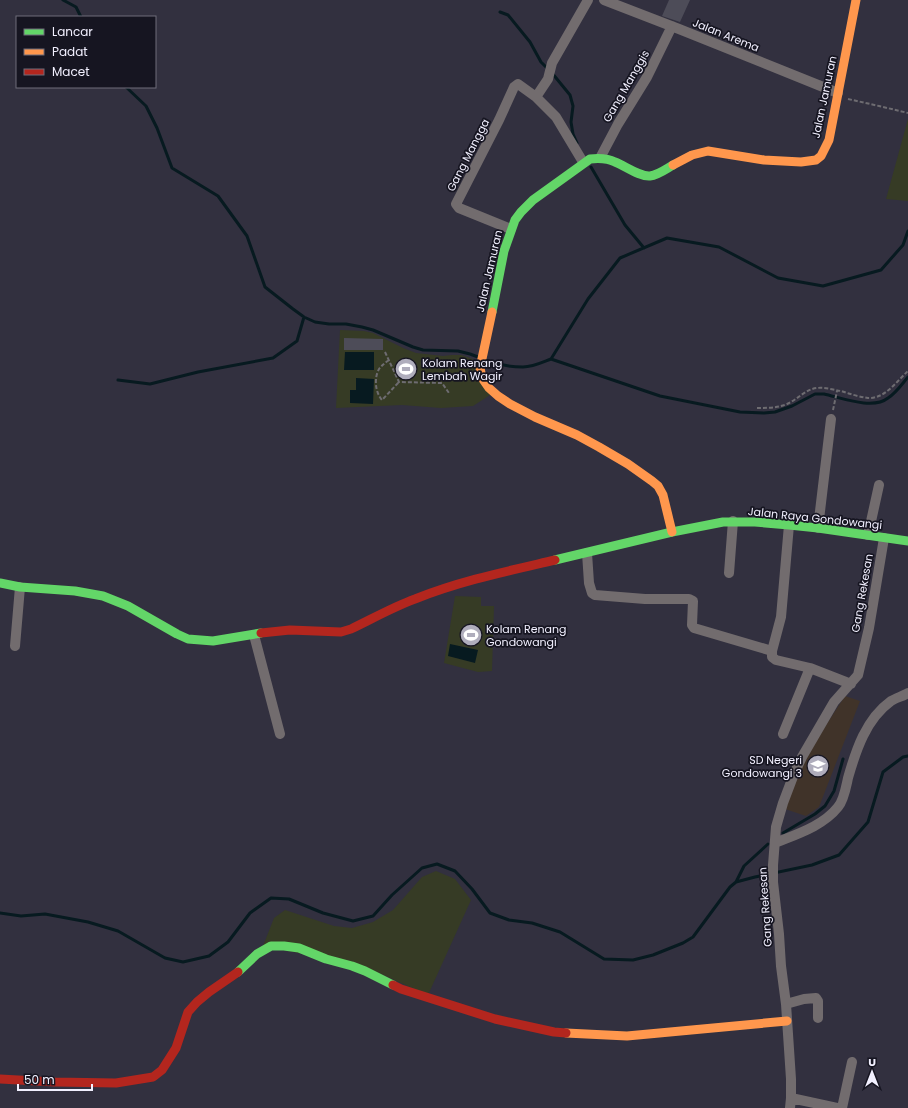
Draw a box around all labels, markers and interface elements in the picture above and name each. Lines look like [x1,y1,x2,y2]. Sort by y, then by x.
street label: Jalan Arema [690,14,762,56]
legend [16,16,156,88]
text: Lancar [52,23,93,40]
text: Padat [52,43,88,60]
street label: Gang Manggis [599,47,653,125]
street label: Jalan Jamuran [807,54,841,140]
text: Macet [52,63,90,80]
street label: Gang Mangga [443,116,493,194]
street label: Jalan Jamuran [472,228,506,314]
place label: Kolam Renang Lembah Wagir [422,355,503,384]
sports icon: Kolam Renang Lembah Wagir [393,356,419,382]
street label: Jalan Raya Gondowangi [747,503,883,533]
street label: Gang Rekesan [847,552,877,634]
place label: Kolam Renang Gondowangi [486,621,567,650]
sports icon: Kolam Renang Gondowangi [458,622,484,648]
place label: SD Negeri Gondowangi 3 [722,752,802,781]
school or university icon: SD Negeri Gondowangi 3 [805,753,831,779]
street label: Gang Rekesan [754,867,776,947]
north arrow [852,1052,892,1092]
text: U [868,1054,876,1070]
scale bar [18,1066,92,1092]
text: 50 m [24,1071,55,1088]

